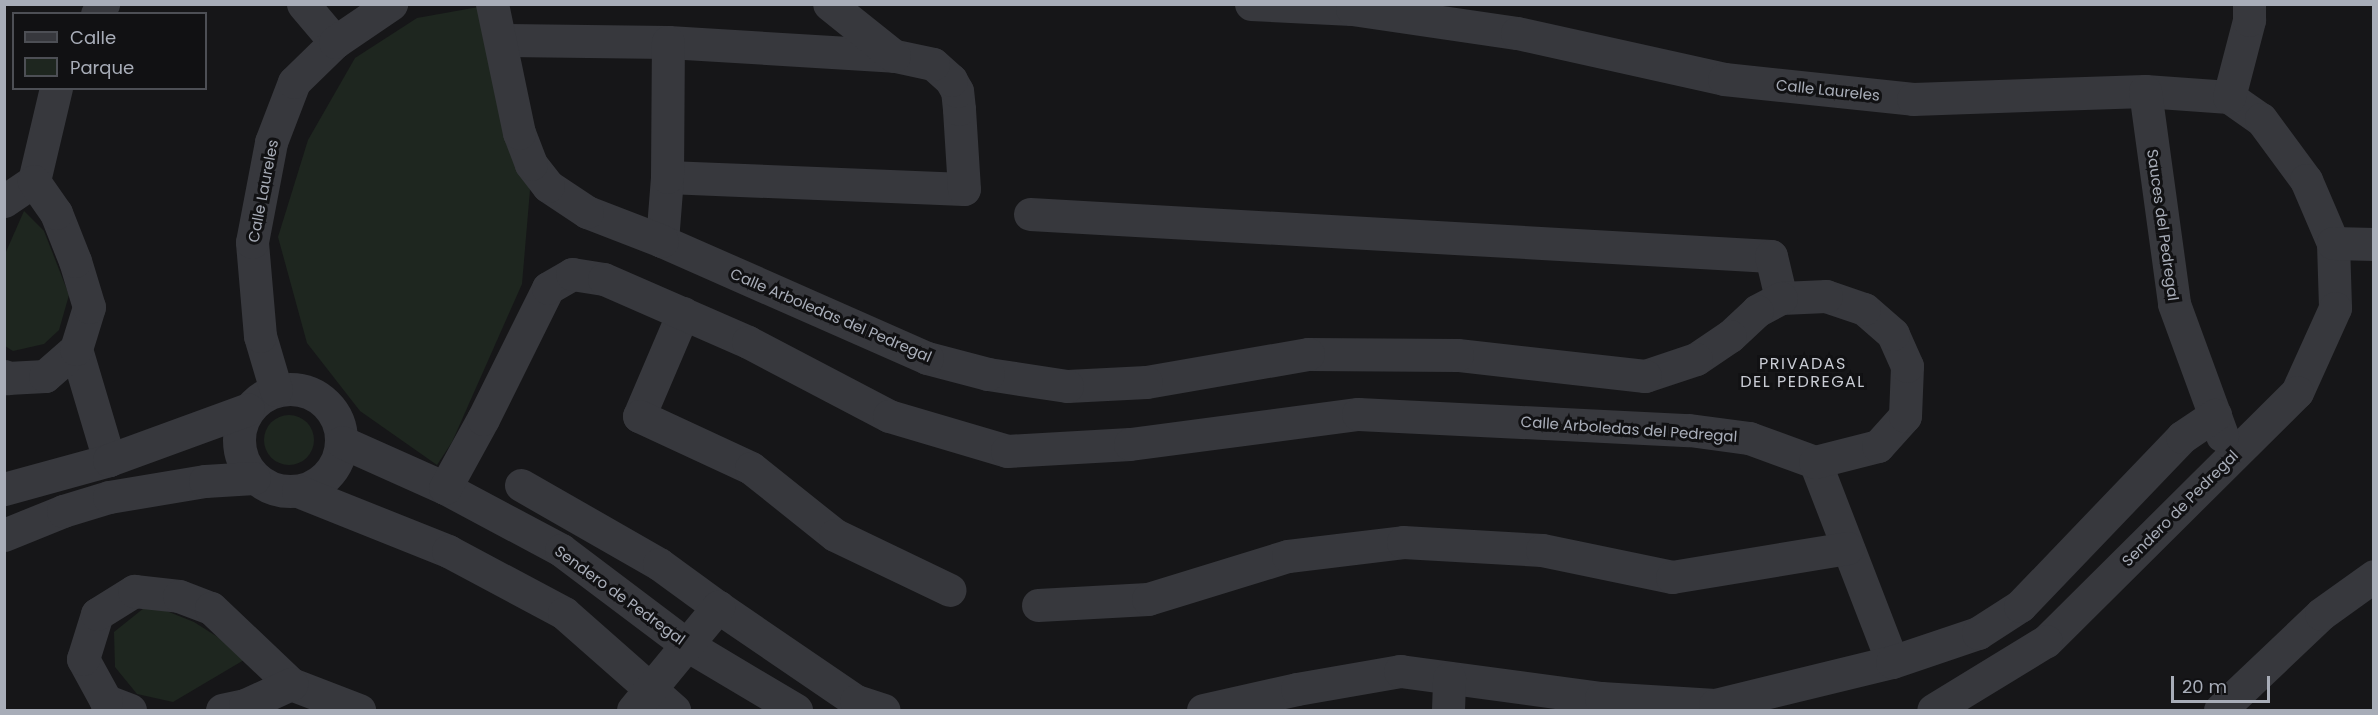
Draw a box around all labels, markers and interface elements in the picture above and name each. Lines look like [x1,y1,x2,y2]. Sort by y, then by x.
legend [12,12,207,90]
text: Calle [70,25,116,50]
text: Parque [70,55,134,80]
street label: Calle Laureles [1775,76,1881,104]
street label: Calle Laureles [244,138,282,244]
street label: Sauces del Pedregal [2143,148,2183,302]
street label: Calle Arboledas del Pedregal [728,264,934,366]
district label: PRIVADAS DEL PEDREGAL [1740,354,1866,392]
street label: Calle Arboledas del Pedregal [1520,412,1738,446]
street label: Sendero de Pedregal [2118,446,2242,570]
street label: Sendero de Pedregal [551,542,689,648]
scale bar [2174,664,2273,702]
text: 20 m [2182,674,2227,699]

